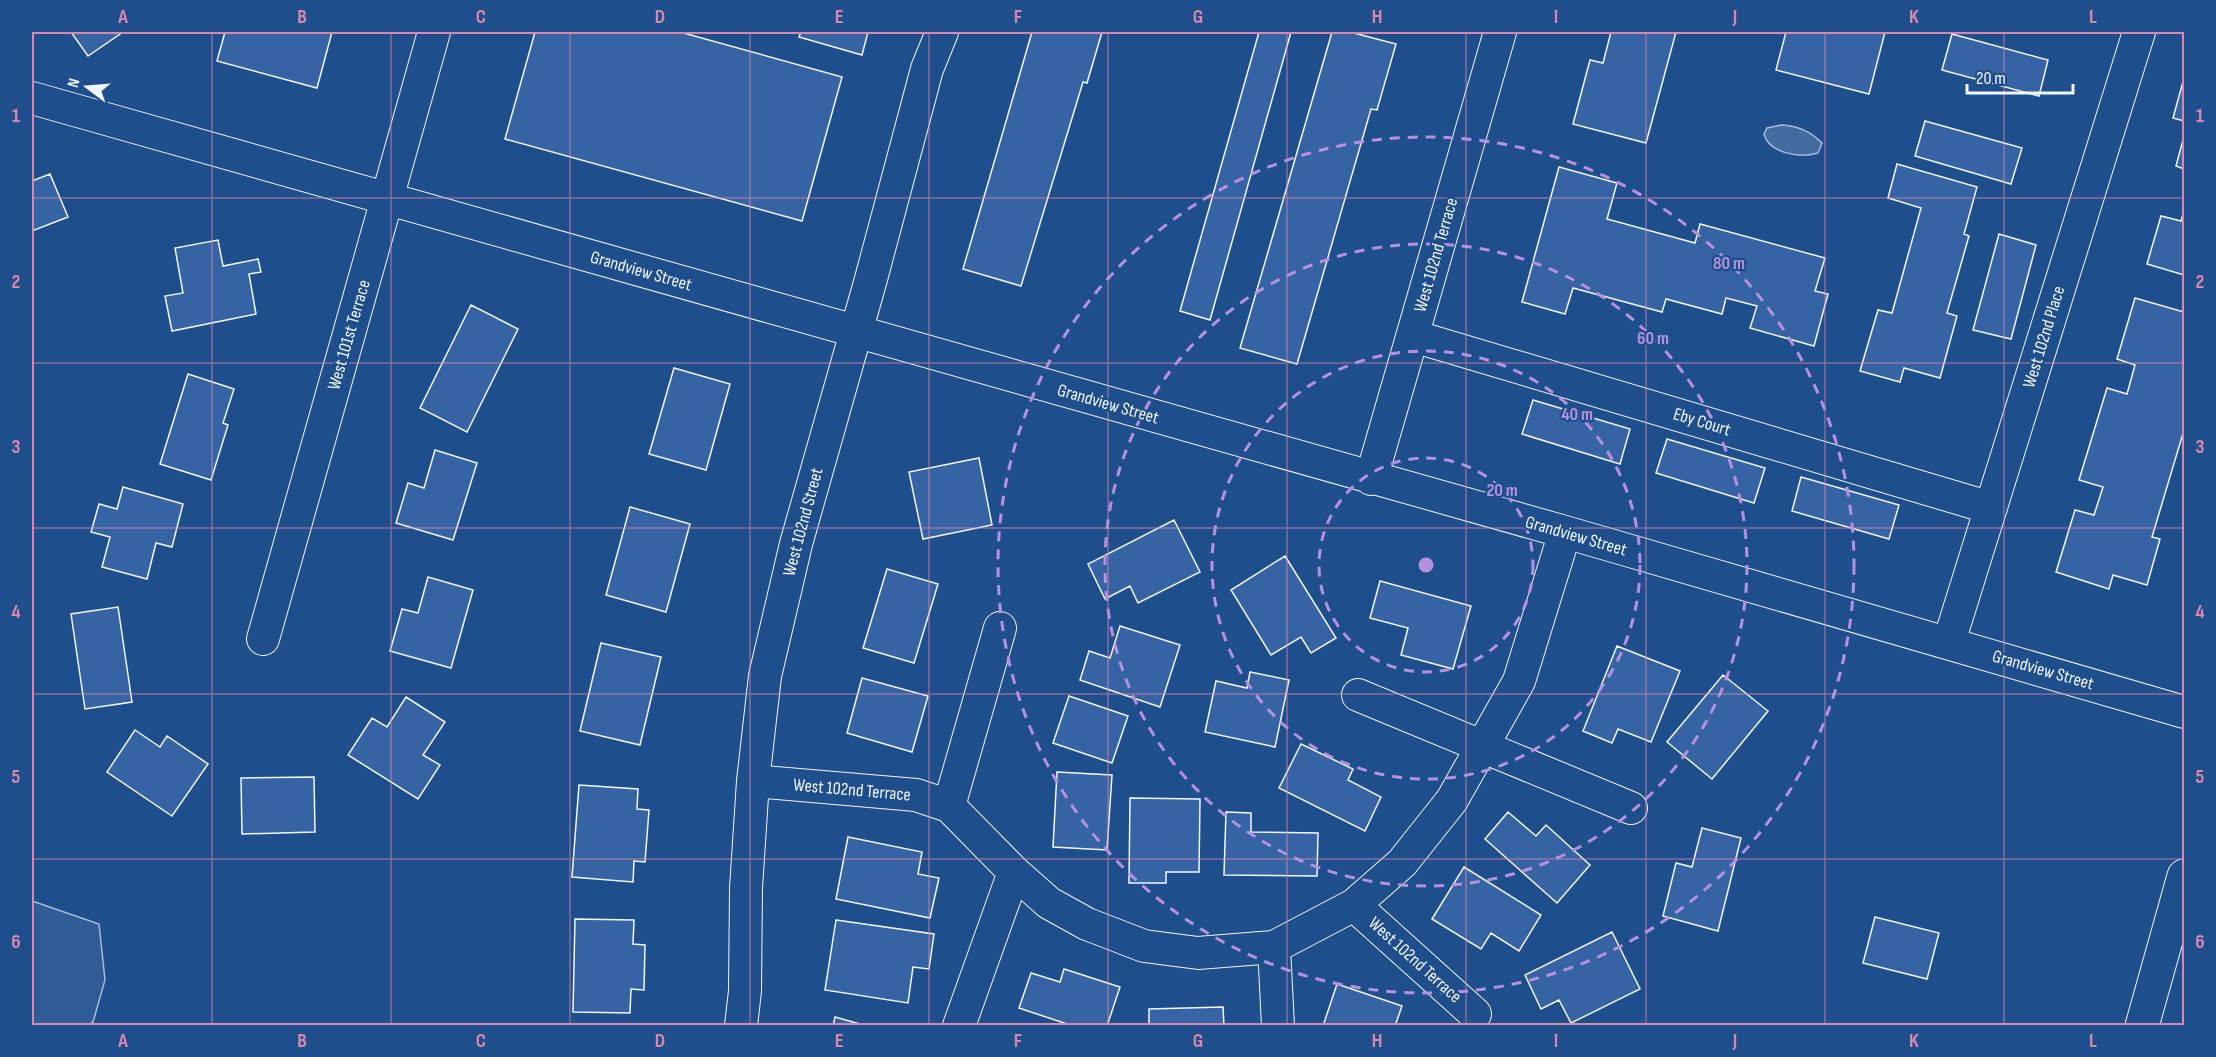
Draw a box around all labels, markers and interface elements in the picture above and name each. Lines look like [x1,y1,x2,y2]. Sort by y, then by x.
text: A [117,5,128,29]
text: B [297,5,307,29]
text: C [476,5,486,29]
text: D [655,5,665,29]
text: E [835,5,843,29]
text: F [1014,5,1022,29]
text: G [1193,5,1203,29]
text: H [1372,5,1382,29]
text: I [1554,5,1558,29]
text: J [1732,5,1737,29]
text: K [1909,5,1919,29]
text: L [2089,5,2097,29]
north arrow [57,57,117,117]
scale bar [1967,57,2074,95]
text: 20 m [1976,68,2006,89]
text: N [64,77,84,90]
text: 1 [12,104,20,128]
text: 1 [2196,104,2204,128]
street label: West 102nd Terrace [1410,195,1462,315]
street label: Grandview Street [588,247,695,296]
text: 80 m [1713,253,1745,274]
text: 2 [12,270,20,294]
text: 2 [2196,270,2204,294]
street label: West 101st Terrace [323,278,375,392]
street label: West 102nd Place [2019,283,2069,391]
text: 60 m [1637,328,1669,349]
street label: Grandview Street [1055,380,1162,429]
street label: Eby Court [1671,403,1734,441]
text: 40 m [1561,404,1593,425]
text: 3 [12,435,21,459]
text: 3 [2196,435,2205,459]
street label: West 102nd Street [778,465,828,578]
text: 20 m [1486,480,1518,501]
street label: Grandview Street [1523,512,1630,561]
centre of rings [1416,555,1436,575]
text: 4 [11,600,21,624]
text: 4 [2195,600,2205,624]
street label: Grandview Street [1990,646,2097,695]
text: 5 [12,765,21,789]
text: 5 [2196,765,2205,789]
street label: West 102nd Terrace [792,774,912,806]
street label: West 102nd Terrace [1364,913,1466,1007]
text: 6 [11,930,21,954]
text: 6 [2195,930,2205,954]
text: A [117,1029,128,1053]
text: B [297,1029,307,1053]
text: C [476,1029,486,1053]
text: D [655,1029,665,1053]
text: E [835,1029,843,1053]
text: F [1014,1029,1022,1053]
text: G [1193,1029,1203,1053]
text: H [1372,1029,1382,1053]
text: I [1554,1029,1558,1053]
text: J [1732,1029,1737,1053]
text: K [1909,1029,1919,1053]
text: L [2089,1029,2097,1053]

